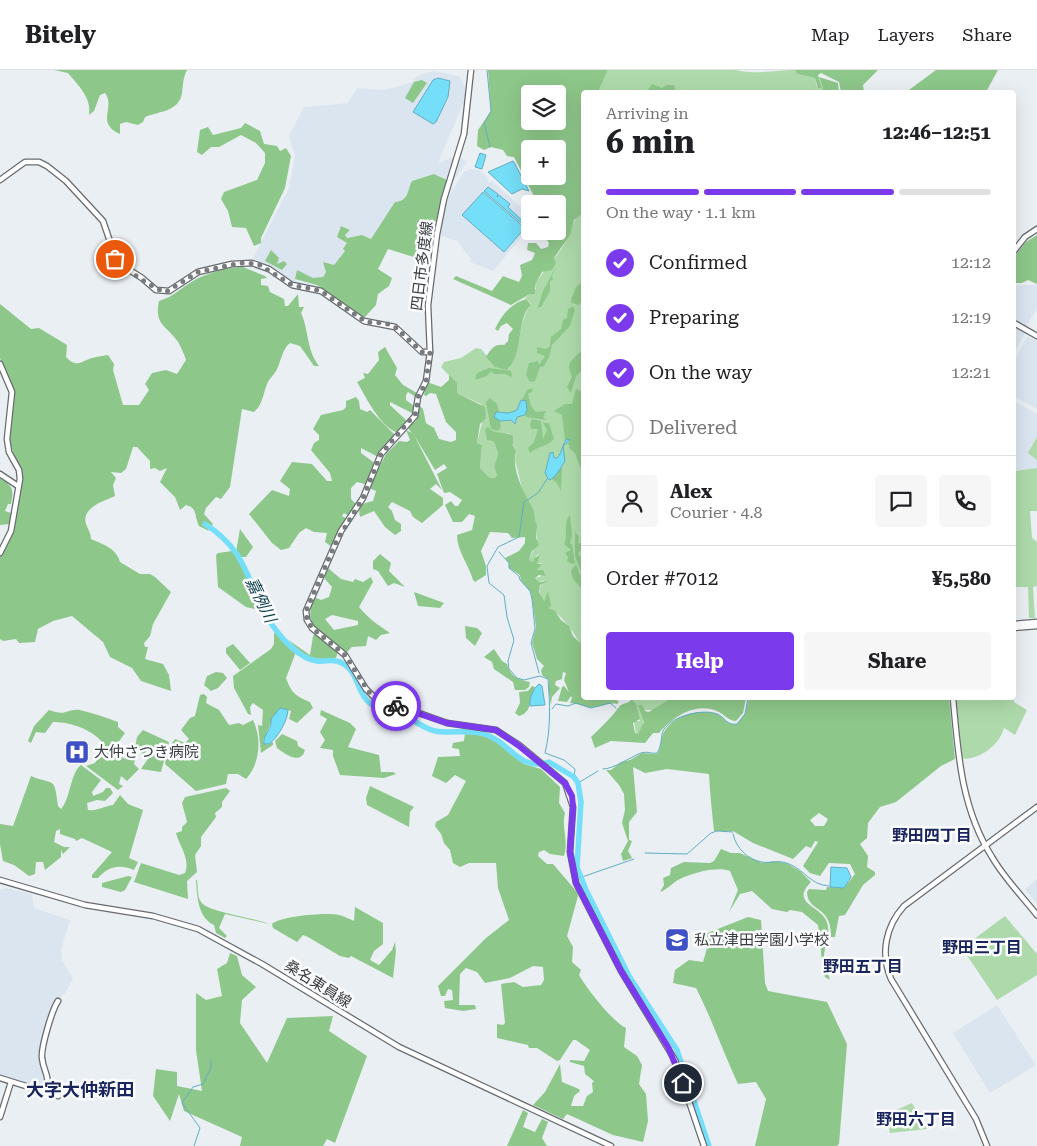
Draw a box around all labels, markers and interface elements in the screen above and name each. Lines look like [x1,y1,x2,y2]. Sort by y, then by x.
text: Bitely [25,21,96,49]
text: Map [811,24,850,45]
text: Layers [878,24,934,45]
text: Share [962,24,1012,45]
map controls [521,85,566,240]
button: layers [521,85,566,130]
text: Arriving in [606,104,689,123]
text: 12:46–12:51 [882,121,991,144]
text: 6 min [606,123,695,161]
button: + [521,140,566,185]
button: − [521,195,566,240]
text: On the way · 1.1 km [606,203,756,222]
street label: 四日市多度線 [408,220,436,312]
pin [94,238,136,280]
icon: bag [101,245,129,273]
icon: check [606,249,634,277]
text: Confirmed [649,251,747,274]
text: 12:12 [951,253,991,272]
icon: check [606,304,634,332]
text: Preparing [649,306,739,329]
text: 12:19 [951,308,991,327]
icon: check [606,359,634,387]
text: On the way [649,361,752,384]
text: 12:21 [951,363,991,382]
text: Delivered [649,416,737,439]
button: person [606,475,658,527]
button: chat [875,475,927,527]
button: phone [939,475,991,527]
text: Alex [670,480,712,503]
text: Courier · 4.8 [670,503,763,522]
text: Order #7012 [606,567,718,590]
text: ¥5,580 [932,567,991,590]
water label: 嘉例川 [242,574,281,628]
button: Help [606,632,794,690]
button: Share [804,632,991,690]
courier [371,681,421,731]
icon: bike [382,692,410,720]
hospital icon: 大仲さつき病院 [64,739,90,765]
place label: 大仲さつき病院 [94,743,199,761]
district label: 野田四丁目 [892,826,972,845]
school or university icon: 私立津田学園小学校 [664,927,690,953]
place label: 私立津田学園小学校 [694,931,829,949]
district label: 野田三丁目 [942,938,1022,957]
street label: 桑名東員線 [281,956,355,1012]
district label: 野田五丁目 [823,957,903,976]
pin [662,1062,704,1104]
icon: home [669,1069,697,1097]
district label: 大字大仲新田 [26,1079,134,1100]
district label: 野田六丁目 [876,1110,956,1129]

